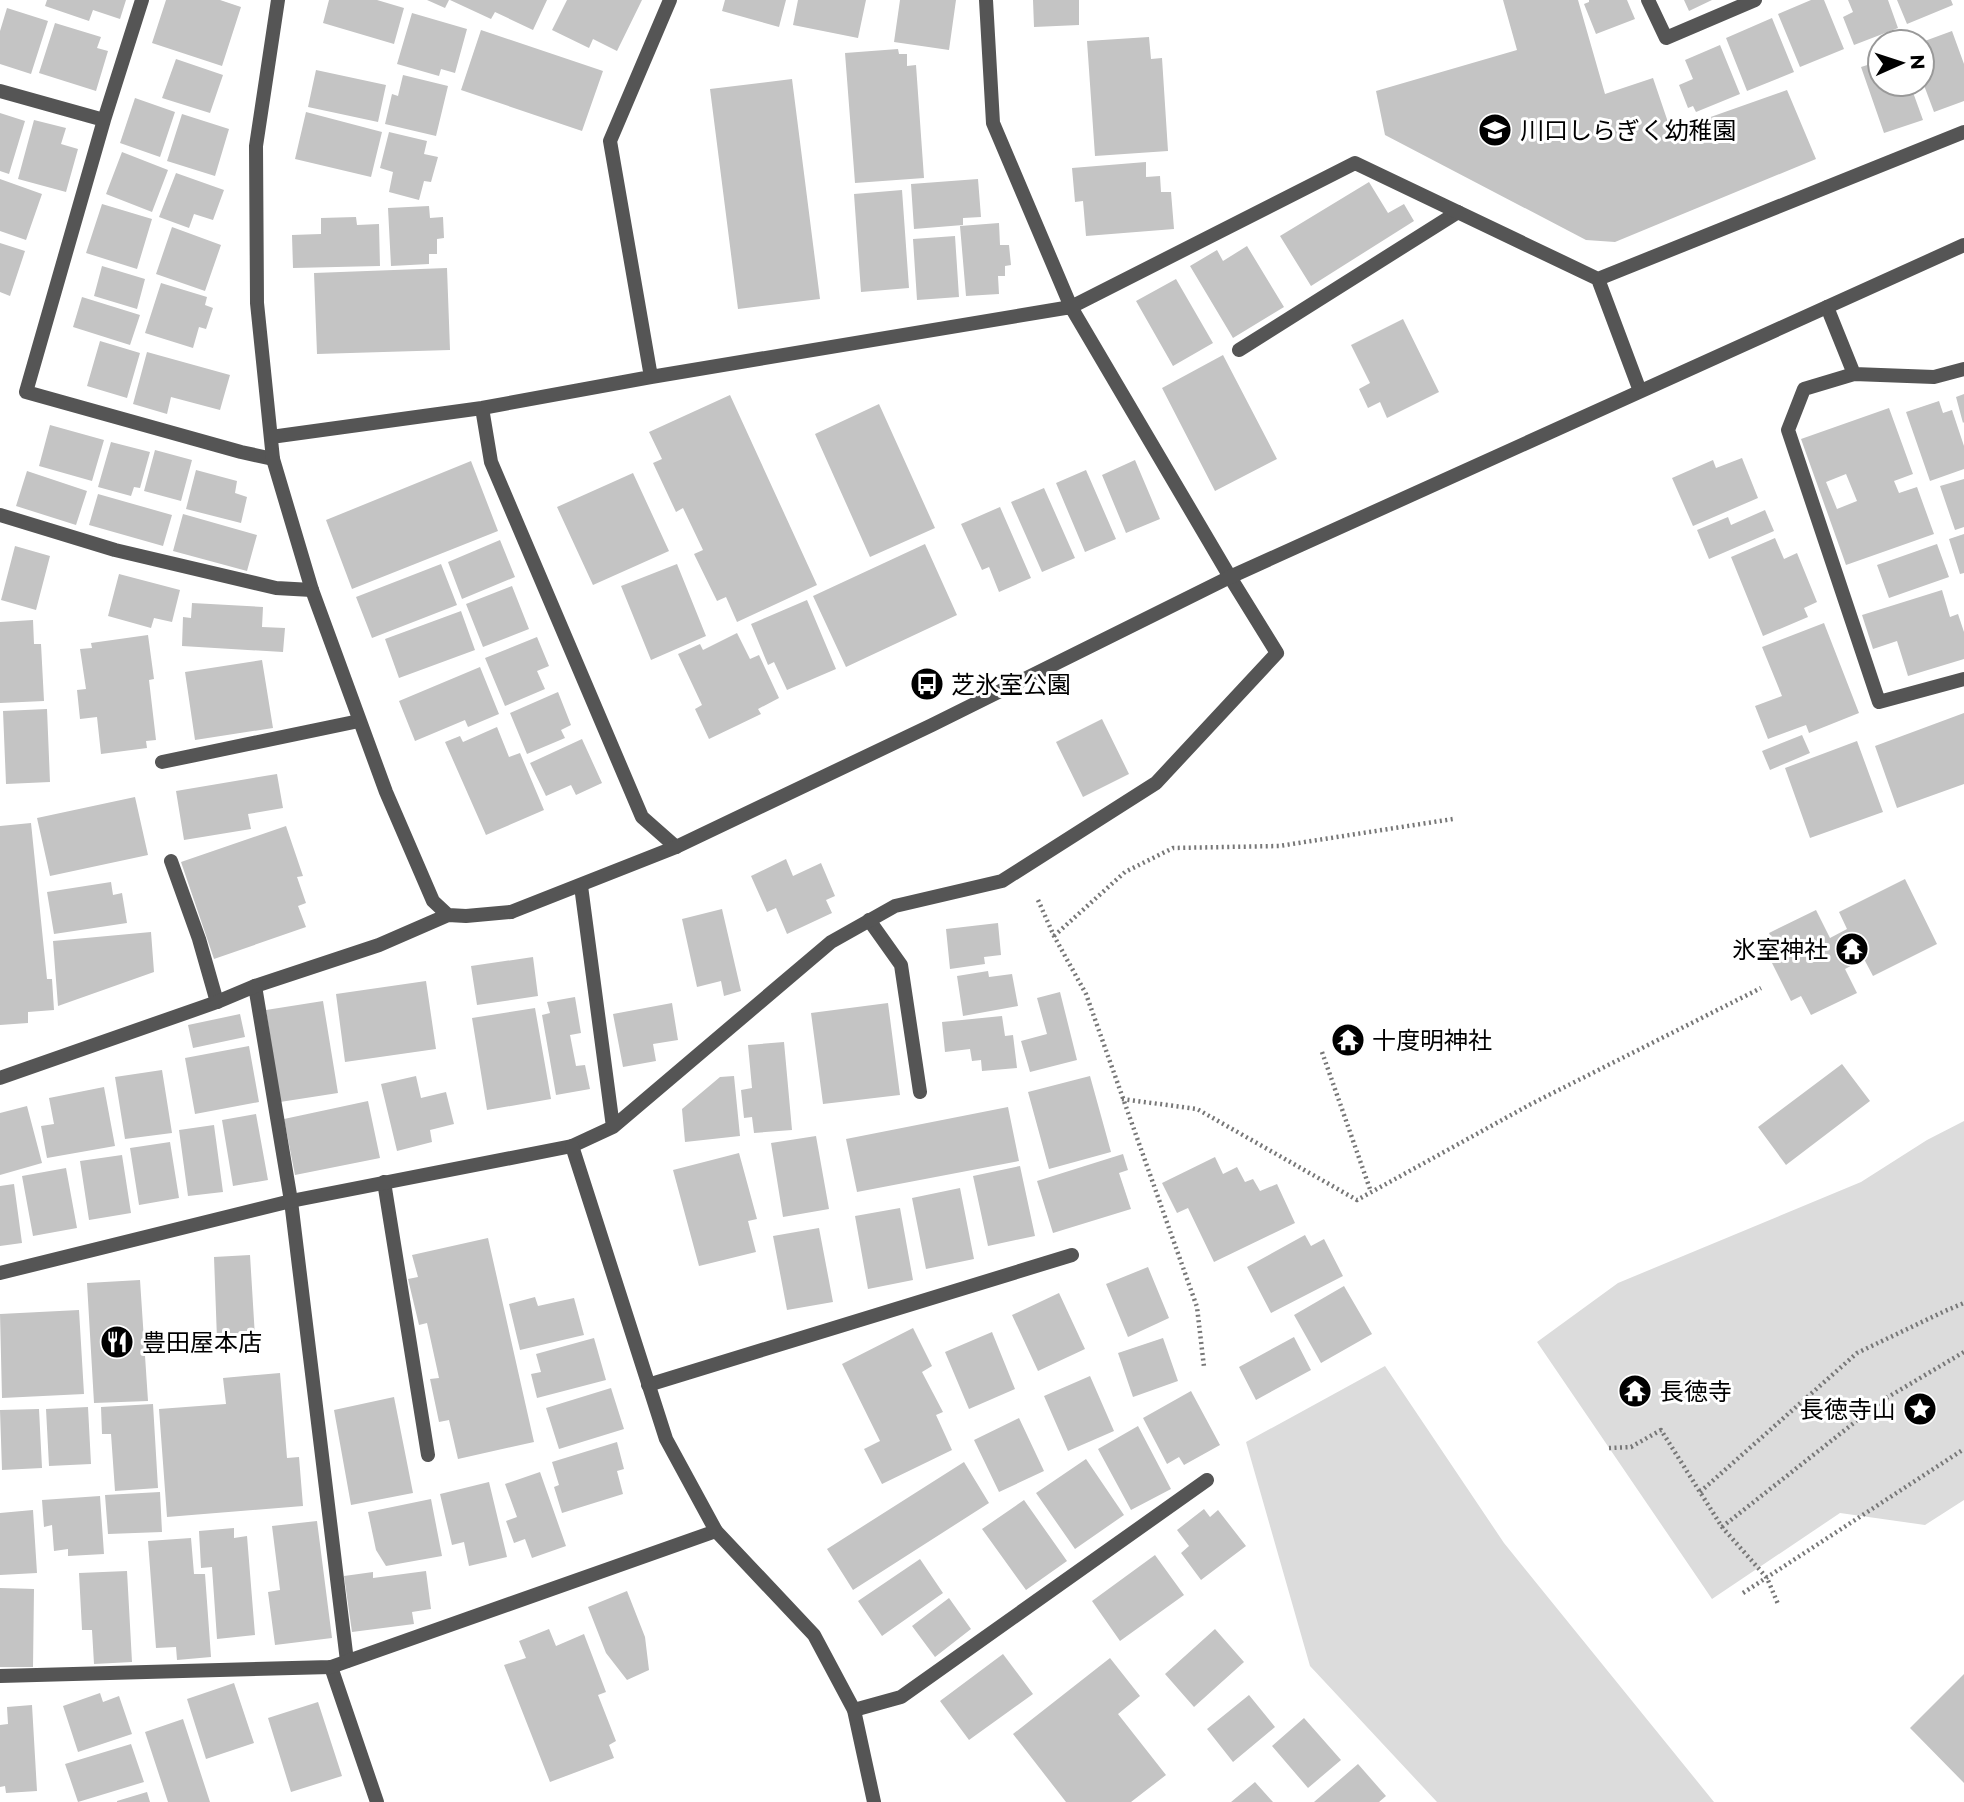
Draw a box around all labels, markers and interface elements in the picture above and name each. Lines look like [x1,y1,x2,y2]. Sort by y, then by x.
north arrow [1866,28,1936,98]
text: N [1906,54,1929,70]
school or university icon: 川口しらぎく幼稚園 [1476,111,1514,149]
place label: 川口しらぎく幼稚園 [1520,116,1736,145]
bus stop icon: 芝氷室公園 [908,665,946,703]
place label: 芝氷室公園 [951,670,1071,699]
temple icon: 氷室神社 [1833,930,1871,968]
place label: 氷室神社 [1732,935,1828,964]
temple icon: 十度明神社 [1329,1021,1367,1059]
place label: 十度明神社 [1372,1026,1492,1055]
restaurant icon: 豊田屋本店 [98,1323,136,1361]
place label: 豊田屋本店 [142,1328,262,1357]
temple icon: 長徳寺 [1616,1372,1654,1410]
place label: 長徳寺 [1660,1377,1732,1406]
place icon: 長徳寺山 [1901,1390,1939,1428]
place label: 長徳寺山 [1800,1395,1896,1424]

